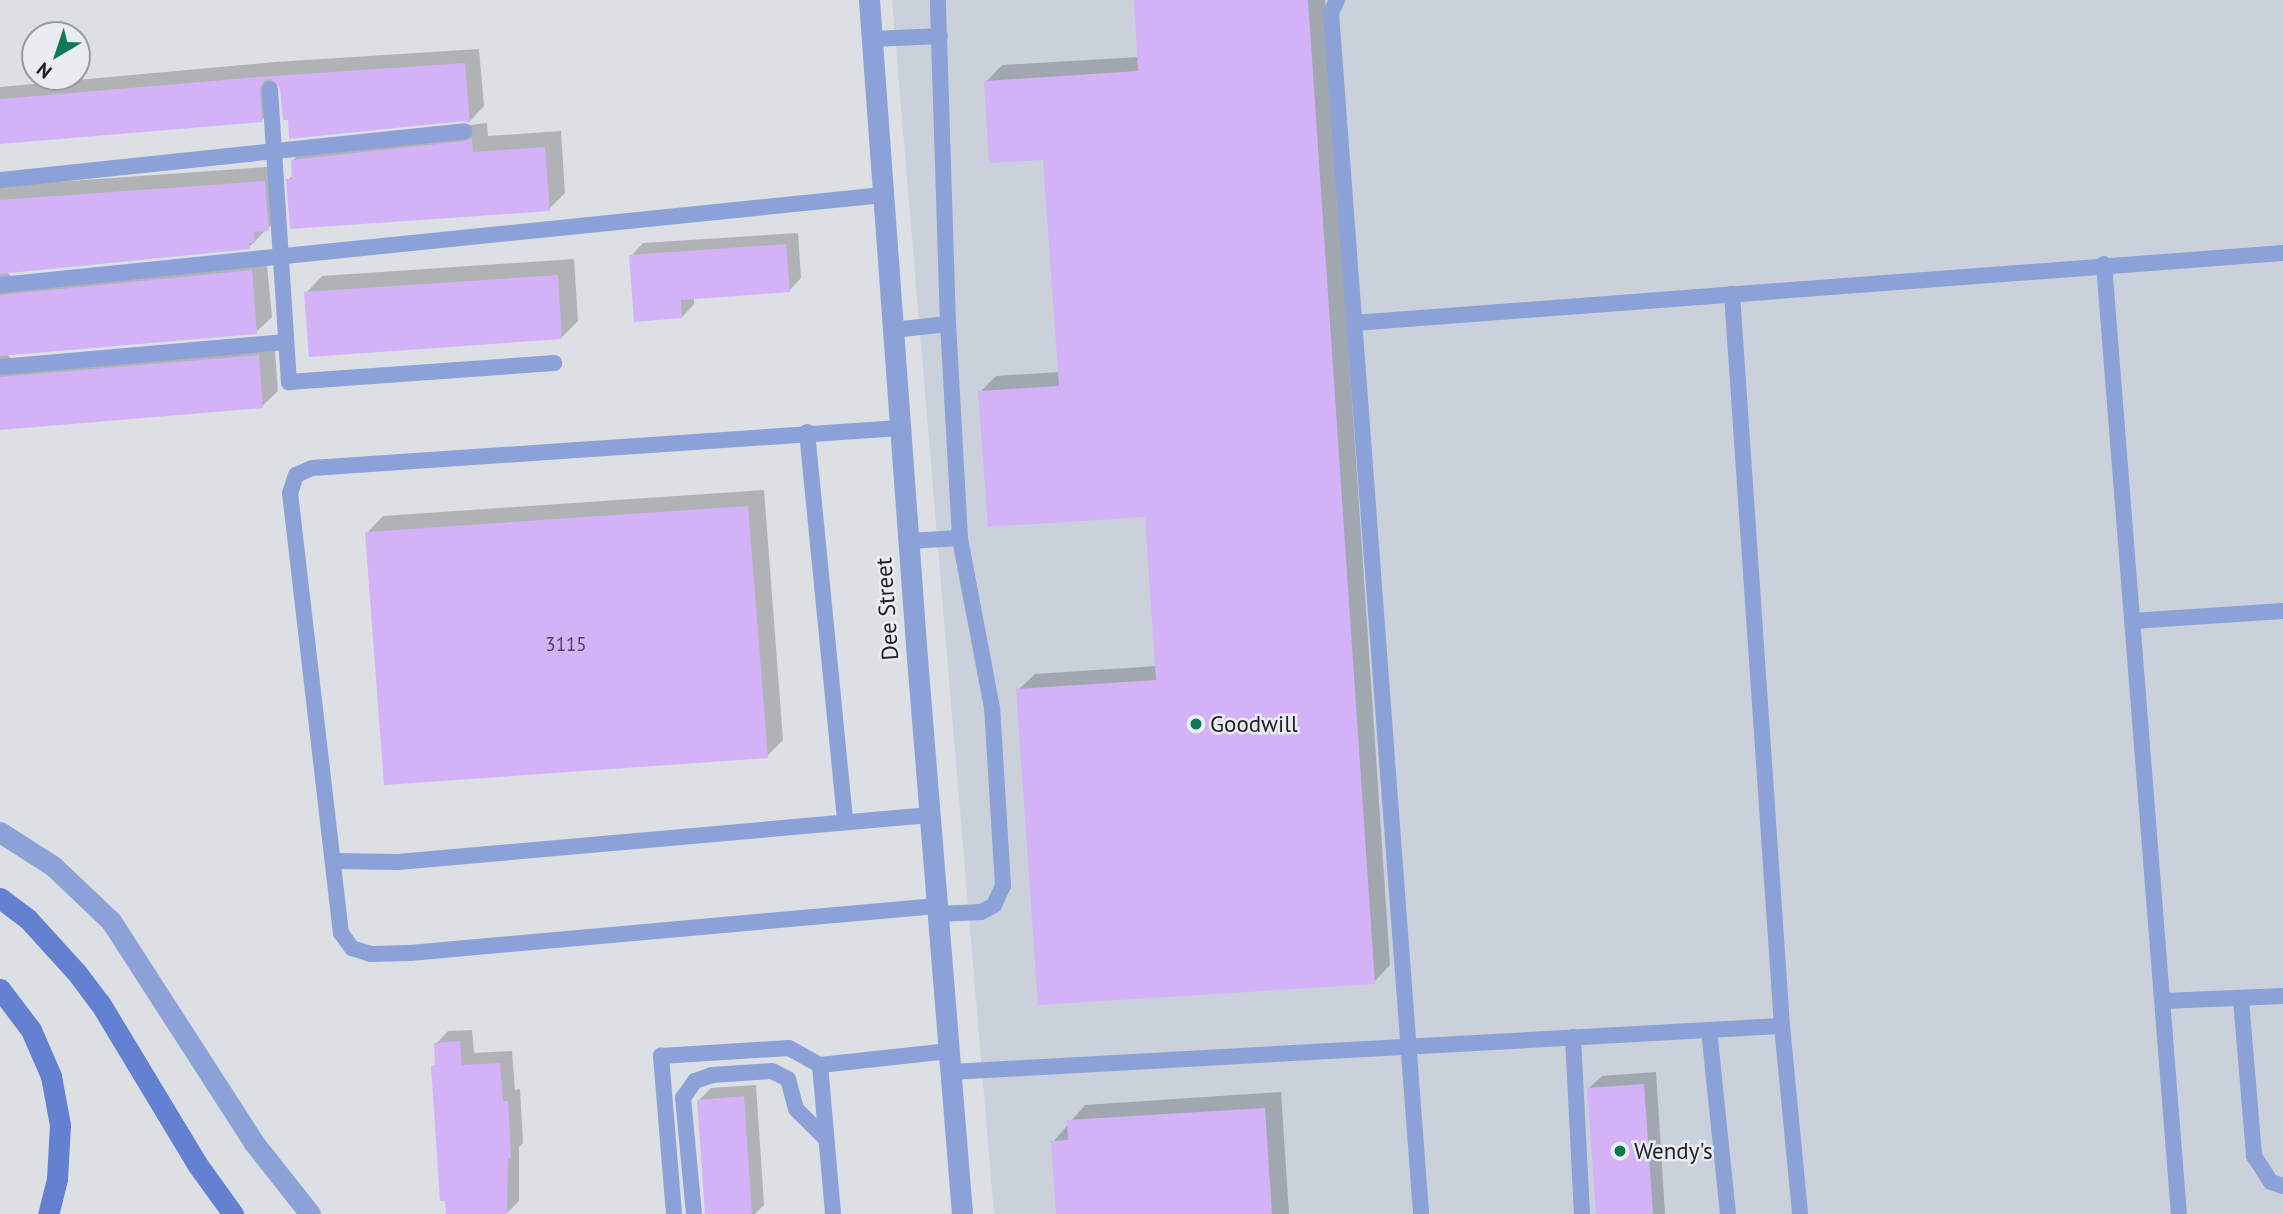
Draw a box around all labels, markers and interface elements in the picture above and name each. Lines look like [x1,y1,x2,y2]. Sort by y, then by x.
north arrow [21,21,91,91]
text: N [32,58,56,84]
street label: Dee Street [870,557,904,661]
house number: 3115 [545,634,587,656]
place label: Goodwill [1210,710,1298,738]
marker: Goodwill [1188,716,1204,732]
place label: Wendy's [1634,1137,1713,1165]
marker: Wendy's [1612,1143,1628,1159]

